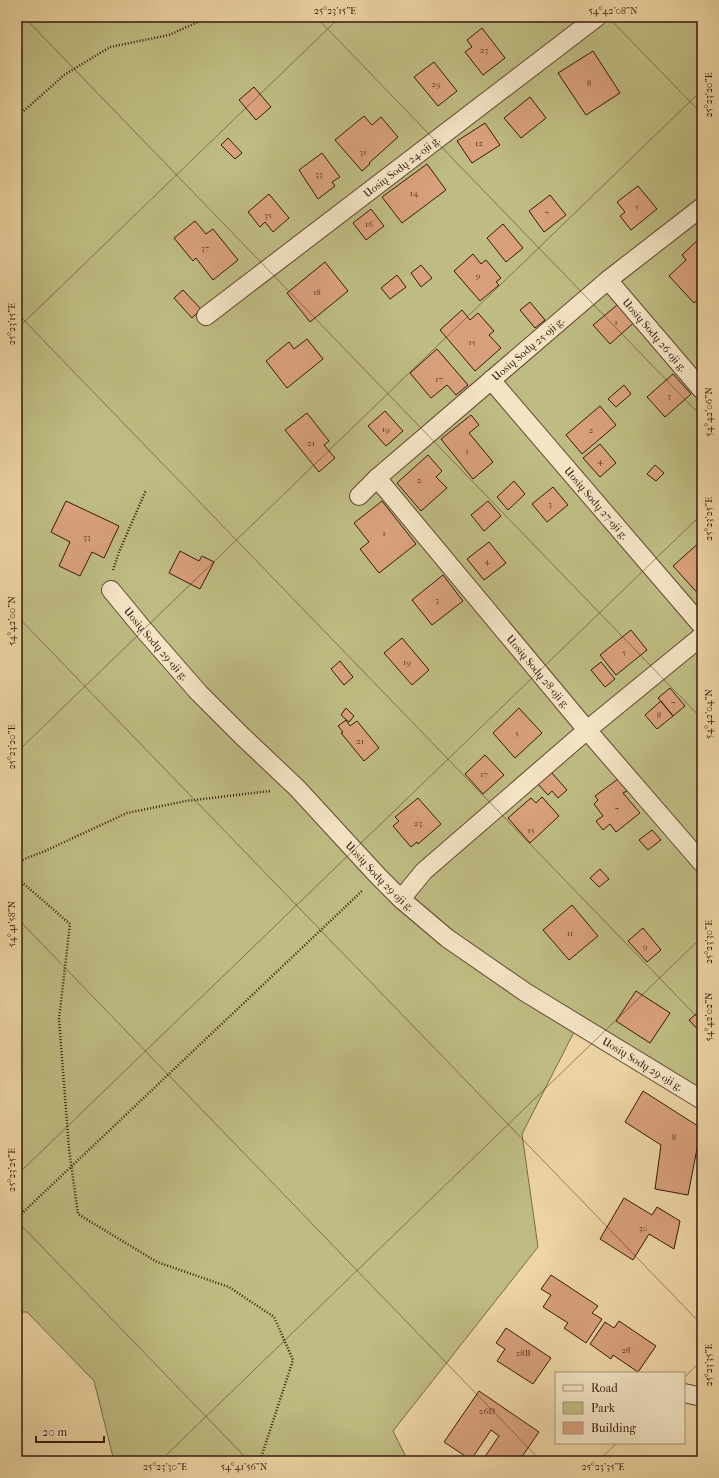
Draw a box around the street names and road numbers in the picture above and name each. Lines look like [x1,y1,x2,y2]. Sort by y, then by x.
street label: Uosių Sodų 24-oji g. [361,134,443,200]
street label: Uosių Sodų 26-oji g. [619,296,689,374]
street label: Uosių Sodų 25-oji g. [489,315,567,384]
street label: Uosių Sodų 27-oji g. [561,464,631,542]
street label: Uosių Sodų 29-oji g. [121,605,191,683]
street label: Uosių Sodų 28-oji g. [504,632,572,711]
street label: Uosių Sodų 29-oji g. [343,839,416,914]
street label: Uosių Sodų 29-oji g. [600,1035,685,1094]

